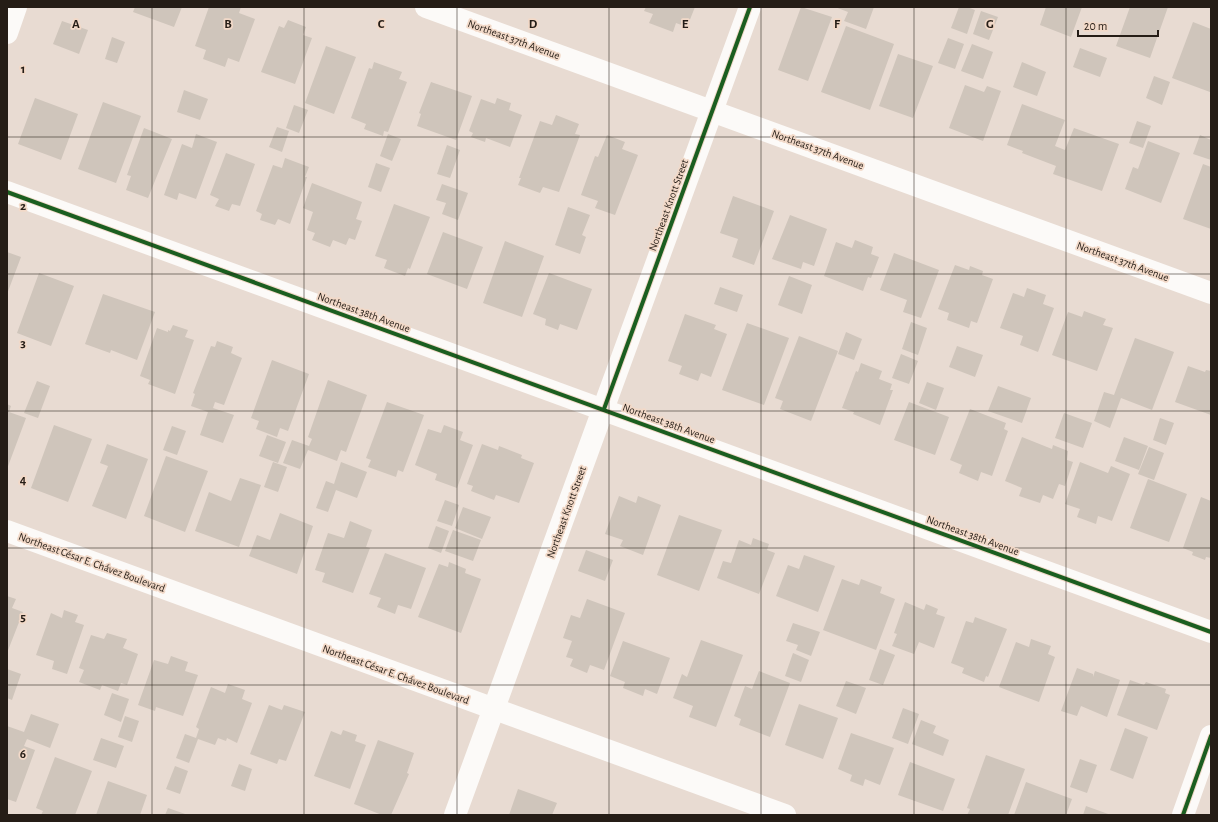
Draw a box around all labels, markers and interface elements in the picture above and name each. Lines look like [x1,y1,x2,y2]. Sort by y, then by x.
scale bar [1078,12,1158,38]
text: A [72,18,80,31]
text: B [224,18,232,31]
text: C [378,18,385,31]
street label: Northeast 37th Avenue [466,18,561,61]
text: D [529,18,538,31]
text: E [682,18,689,31]
text: F [834,18,841,31]
text: G [986,18,994,31]
text: 20 m [1084,20,1107,32]
text: 1 [21,63,25,76]
street label: Northeast 37th Avenue [770,128,865,171]
street label: Northeast Knott Street [647,157,690,252]
text: 2 [20,200,26,213]
street label: Northeast 37th Avenue [1075,240,1170,283]
street label: Northeast 38th Avenue [316,291,412,334]
text: 3 [20,337,26,350]
street label: Northeast 38th Avenue [621,402,717,445]
street label: Northeast Knott Street [545,464,588,559]
text: 4 [20,474,27,487]
street label: Northeast 38th Avenue [925,514,1021,557]
street label: Northeast César E. Chávez Boulevard [17,531,167,594]
text: 5 [20,611,26,624]
street label: Northeast César E. Chávez Boulevard [321,643,471,706]
text: 6 [20,748,26,761]

